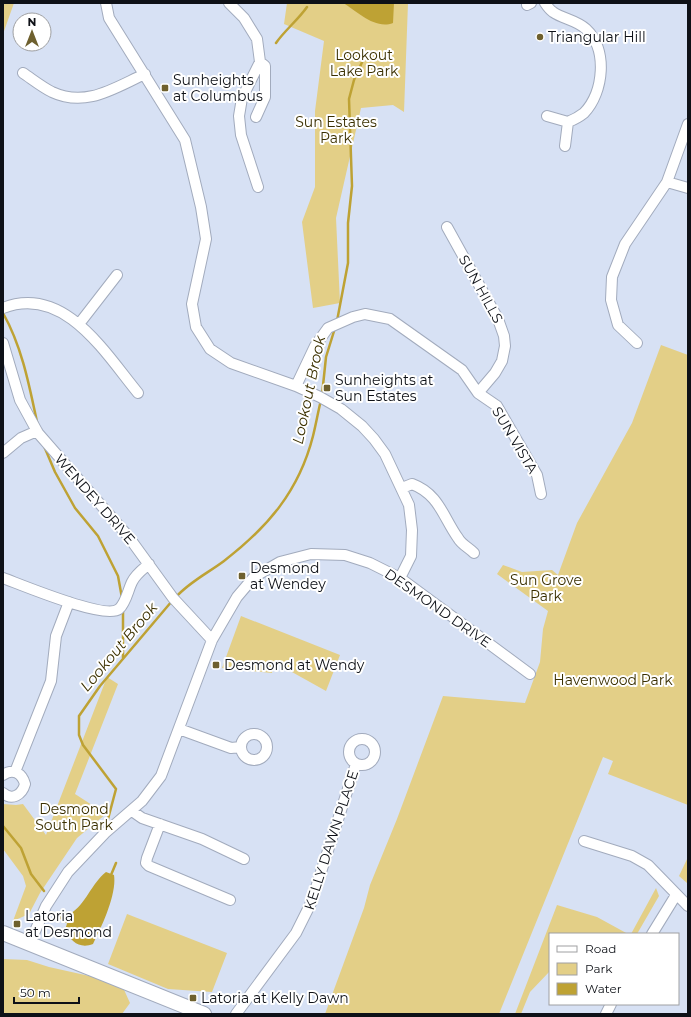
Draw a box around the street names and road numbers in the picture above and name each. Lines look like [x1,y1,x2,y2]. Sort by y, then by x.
street label: SUN HILLS [455,252,507,326]
street label: SUN VISTA [488,403,542,477]
street label: WENDEY DRIVE [51,450,139,548]
street label: DESMOND DRIVE [381,565,495,651]
street label: KELLY DAWN PLACE [300,768,362,912]

